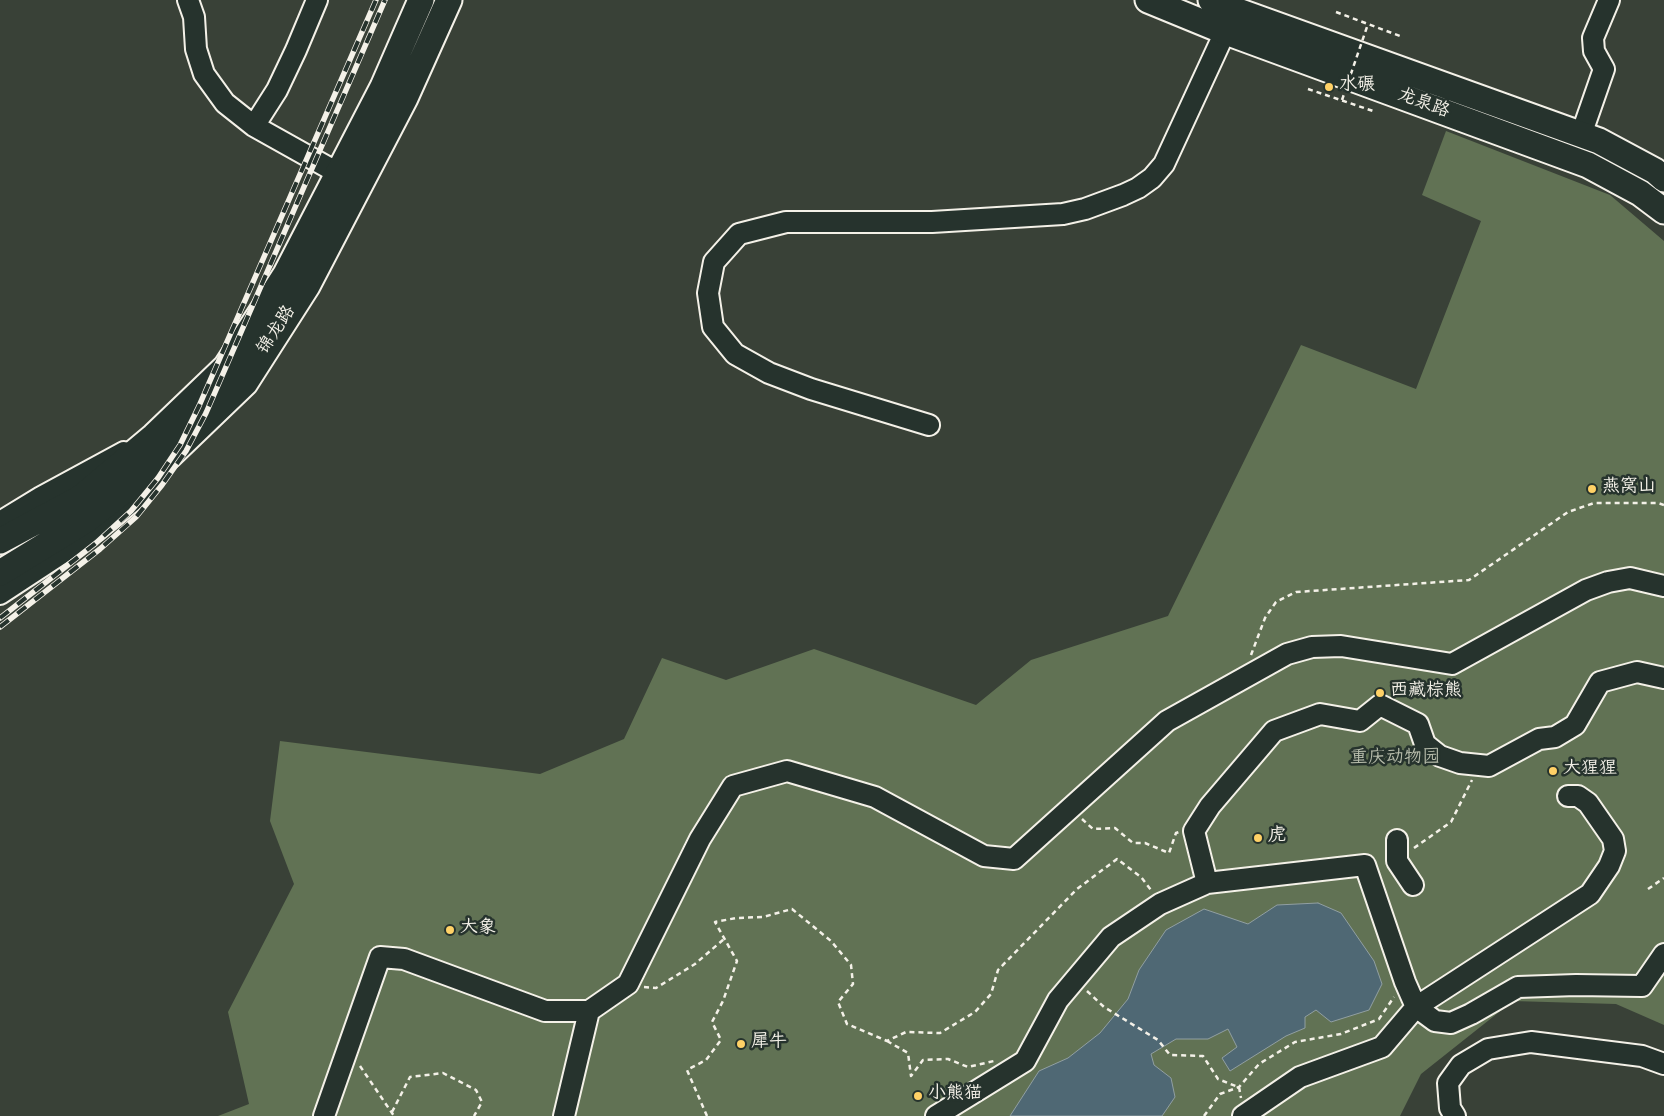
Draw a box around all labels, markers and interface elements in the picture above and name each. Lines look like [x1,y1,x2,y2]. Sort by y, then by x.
place label: 水碾 [1339,76,1375,98]
marker: 水碾 [1323,81,1335,93]
street label: 龙泉路 [1394,86,1452,124]
street label: 锦龙路 [254,302,302,360]
place label: 燕窝山 [1602,478,1656,500]
marker: 燕窝山 [1586,483,1598,495]
place label: 西藏棕熊 [1390,682,1462,704]
marker: 西藏棕熊 [1374,687,1386,699]
park label: 重庆动物园 [1350,749,1440,771]
place label: 大猩猩 [1563,760,1617,782]
marker: 大猩猩 [1547,765,1559,777]
place label: 虎 [1268,827,1286,849]
marker: 虎 [1252,832,1264,844]
place label: 大象 [460,919,496,941]
marker: 大象 [444,924,456,936]
place label: 犀牛 [751,1033,787,1055]
marker: 犀牛 [735,1038,747,1050]
place label: 小熊猫 [928,1085,982,1107]
marker: 小熊猫 [912,1090,924,1102]

